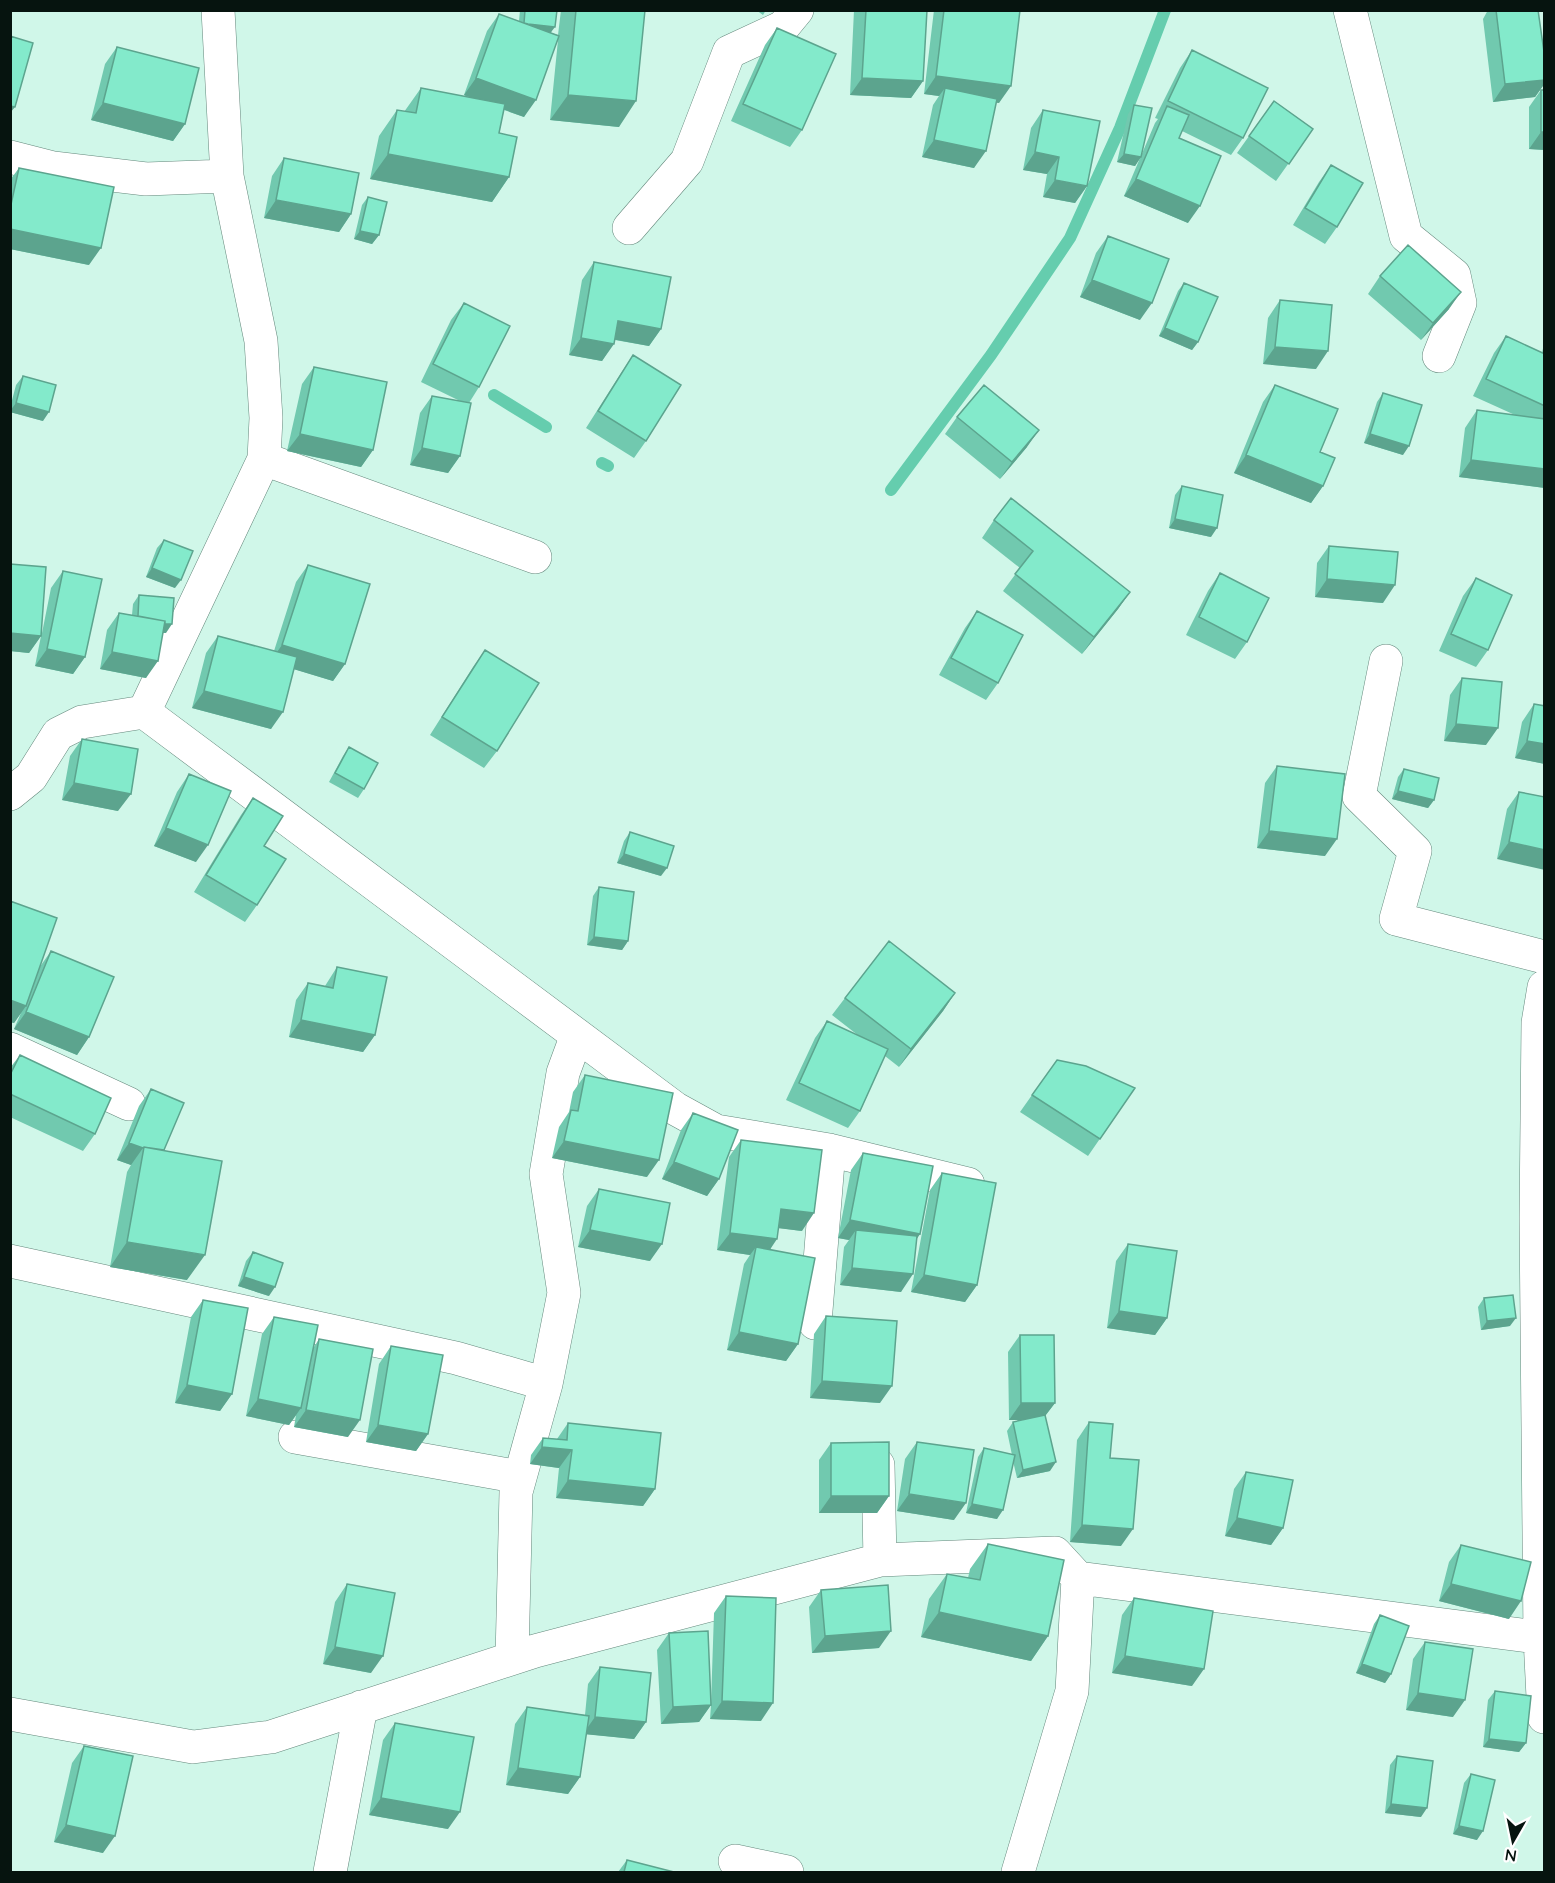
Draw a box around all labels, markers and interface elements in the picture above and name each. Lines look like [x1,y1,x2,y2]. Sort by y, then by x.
north arrow [1483,1811,1543,1871]
text: N [1503,1845,1518,1867]

